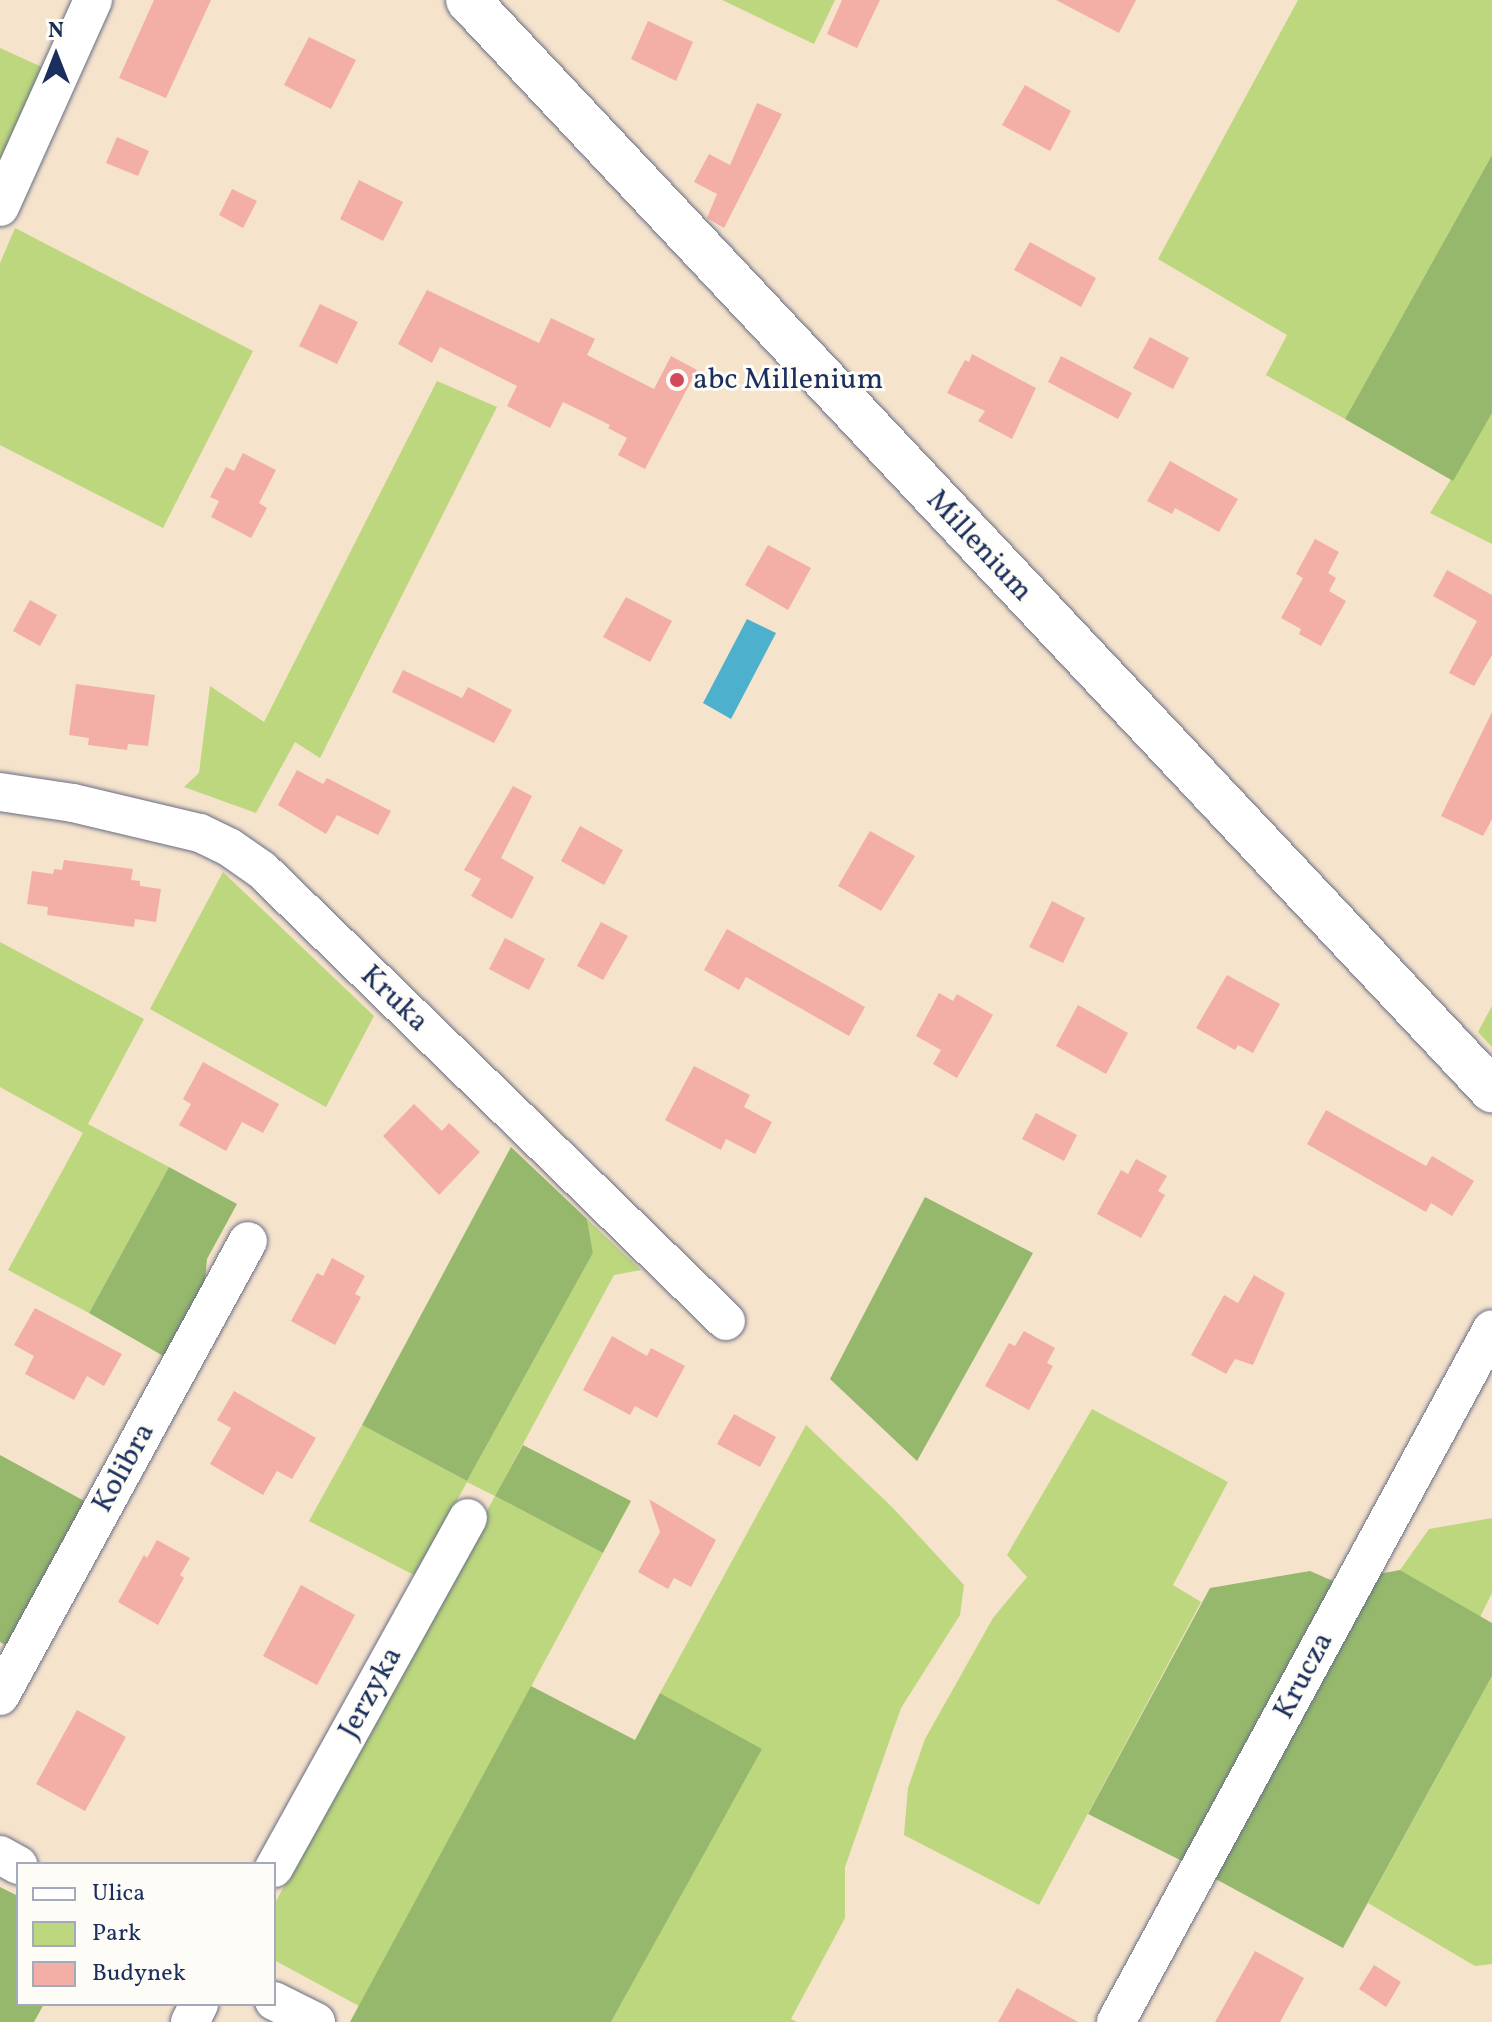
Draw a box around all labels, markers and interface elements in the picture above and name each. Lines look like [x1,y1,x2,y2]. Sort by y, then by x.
north arrow [16,16,96,96]
text: N [48,16,64,47]
place label: abc Millenium [693,362,883,398]
marker: abc Millenium [668,371,686,389]
street label: Millenium [918,483,1040,609]
street label: Kruka [352,958,436,1040]
street label: Kolibra [85,1417,163,1519]
street label: Krucza [1266,1626,1342,1726]
street label: Jerzyka [331,1641,411,1745]
legend [16,1862,276,2006]
text: Ulica [92,1877,145,1911]
text: Park [92,1917,141,1951]
text: Budynek [92,1957,186,1991]

